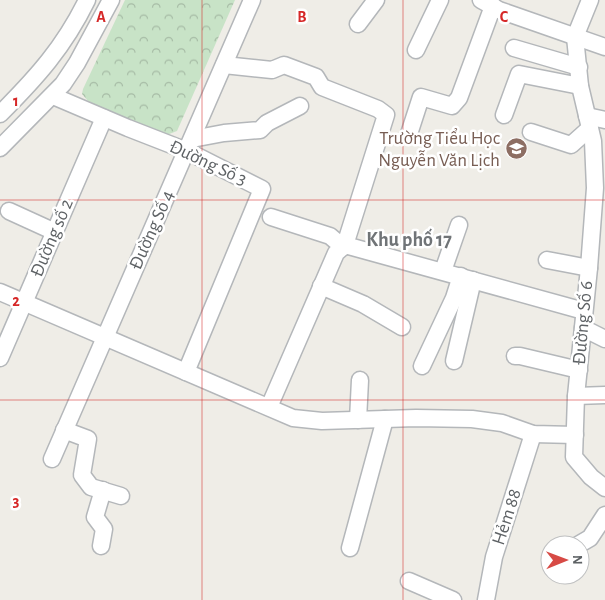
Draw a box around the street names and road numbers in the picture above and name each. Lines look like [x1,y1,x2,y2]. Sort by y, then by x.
street label: Đường Số 3 [166,137,250,189]
street label: Đường Số 4 [126,187,178,273]
street label: Đường số 2 [27,196,77,280]
street label: Đường Số 6 [570,280,596,366]
street label: Hẻm 88 [489,487,525,547]

